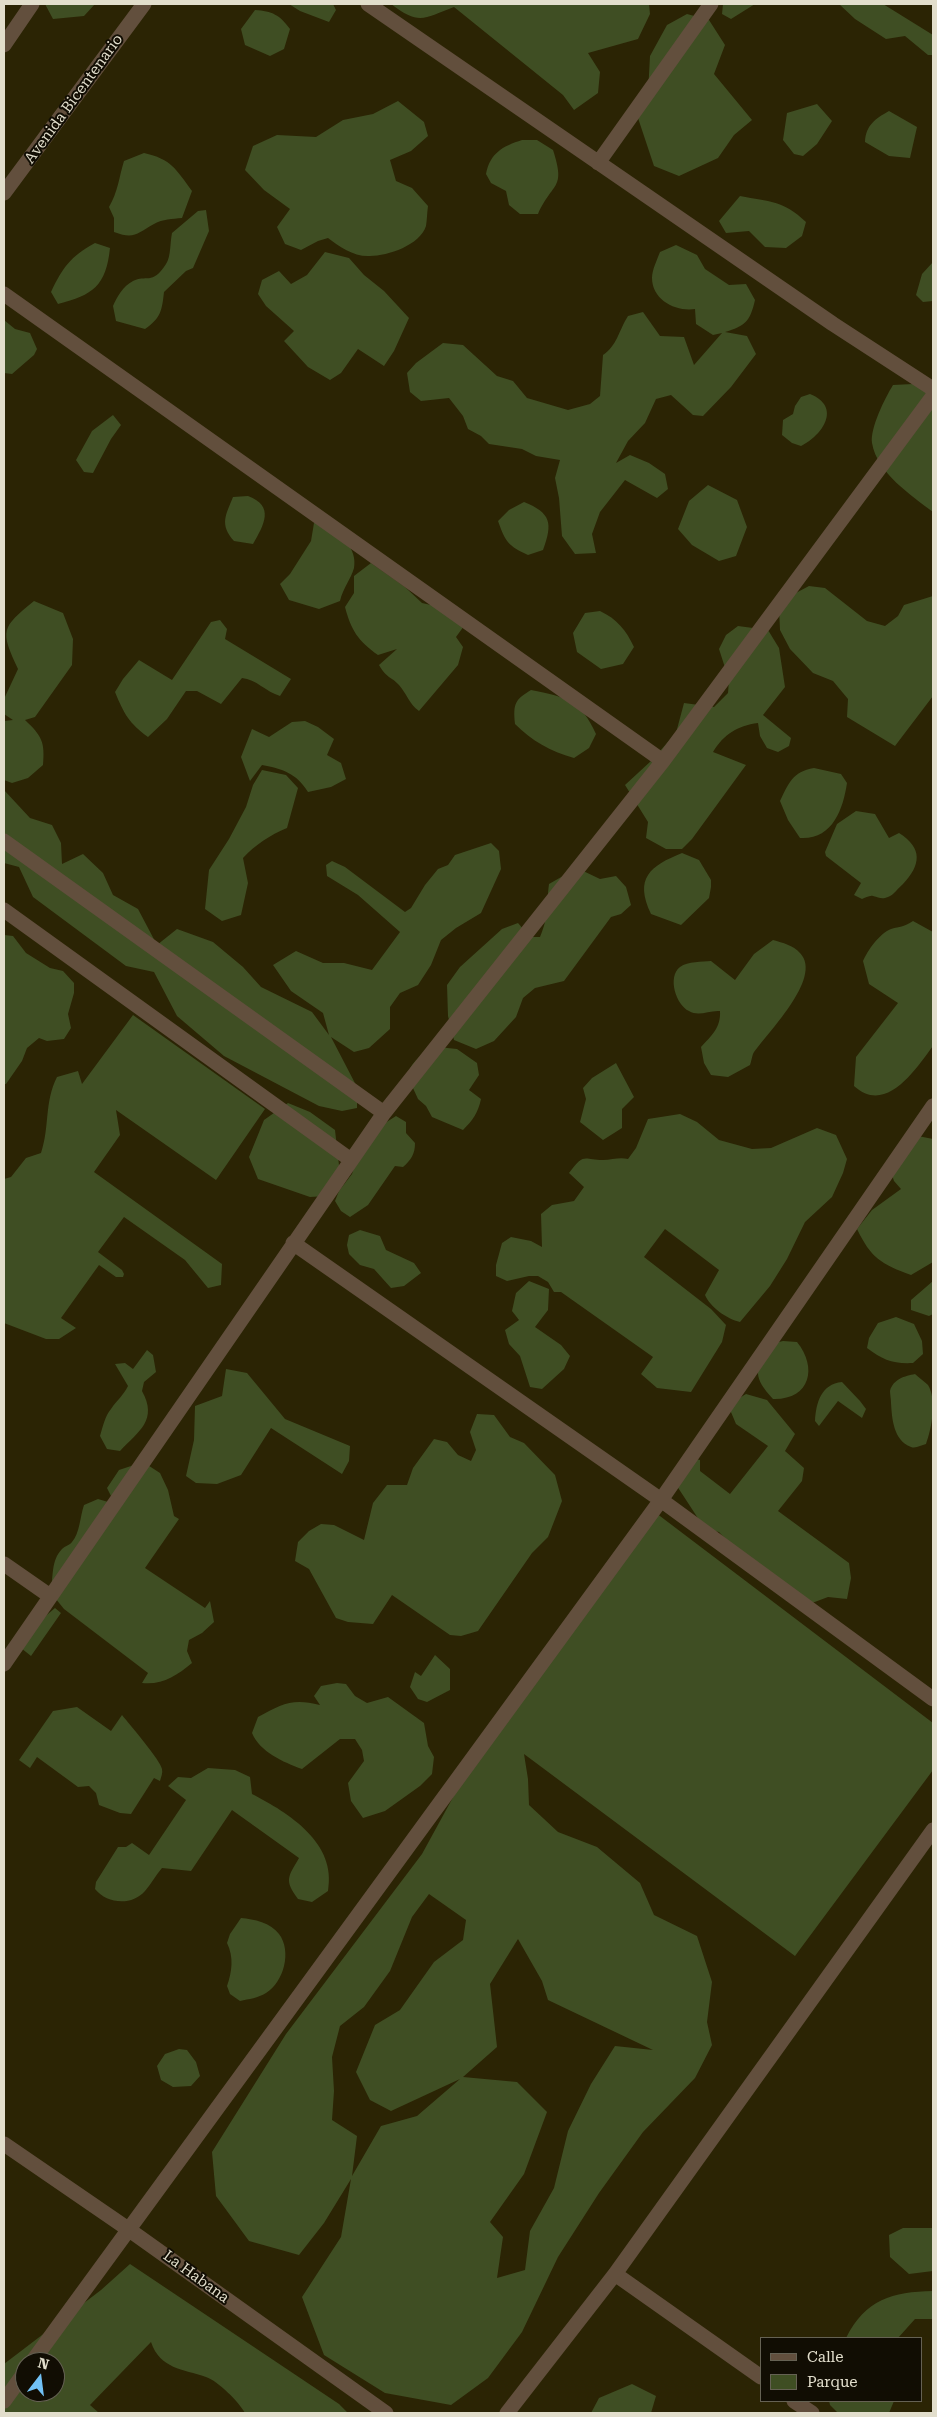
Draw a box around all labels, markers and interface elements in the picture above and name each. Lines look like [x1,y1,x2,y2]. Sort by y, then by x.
street label: Avenida Bicentenario [21,31,127,167]
street label: La Habana [159,2247,233,2307]
legend [760,2337,922,2402]
text: Calle [807,2348,843,2366]
north arrow [15,2352,65,2402]
text: N [36,2354,51,2373]
text: Parque [807,2373,858,2391]

